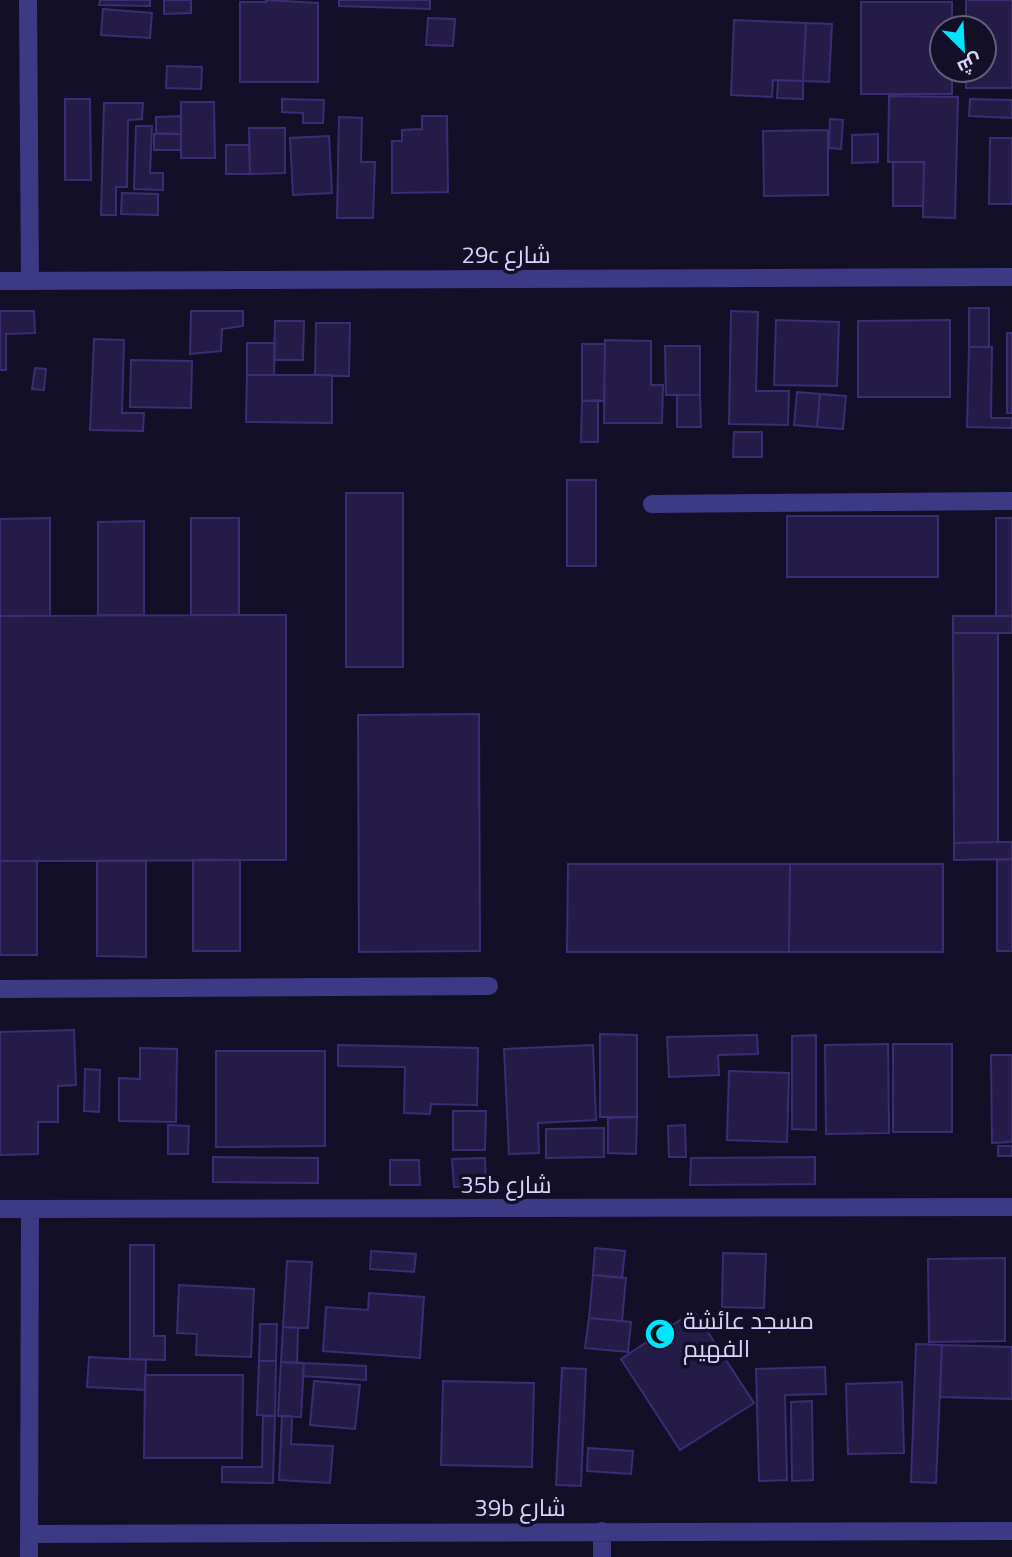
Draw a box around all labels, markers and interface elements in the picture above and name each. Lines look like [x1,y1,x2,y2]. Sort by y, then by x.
north arrow [928,14,998,84]
text: ش [953,47,987,83]
street label: 29c شارع [461,236,551,272]
street label: 35b شارع [460,1166,552,1202]
place label: مسجد عائشة الفهيم [683,1302,814,1366]
mosque icon: مسجد عائشة الفهيم [643,1317,677,1351]
street label: 39b شارع [474,1489,566,1525]

